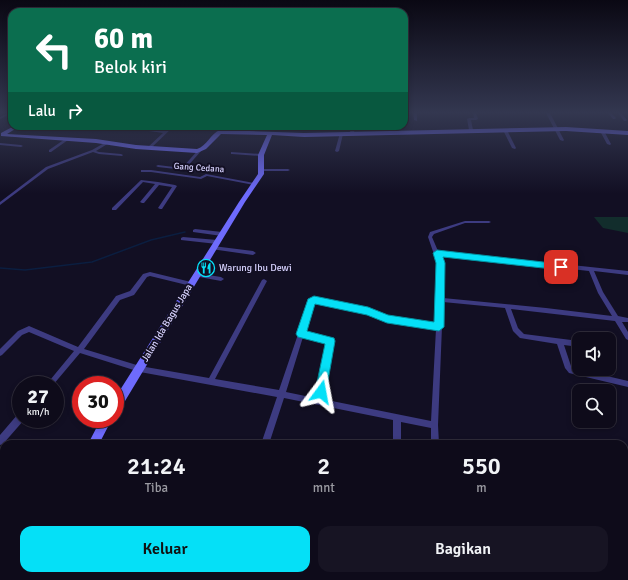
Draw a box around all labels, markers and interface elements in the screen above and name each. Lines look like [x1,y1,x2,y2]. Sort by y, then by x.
text: 60 m [94,22,153,56]
icon: left [28,24,80,76]
text: Belok kiri [94,56,167,78]
icon: right [64,100,86,122]
text: Lalu [28,102,56,120]
street label: Gang Cedana [173,161,225,175]
pin [544,250,578,284]
icon: arrive [550,256,572,278]
restaurant icon: Warung Ibu Dewi [196,258,216,278]
place label: Warung Ibu Dewi [219,262,292,274]
street label: Jalan Ida Bagus Japa [139,282,195,364]
map controls [572,332,616,428]
button: sound [572,332,616,376]
position arrow [300,371,342,413]
speed limit sign: 30 [72,376,124,428]
text: 27 [27,384,49,409]
button: search [572,384,616,428]
text: km/h [27,406,49,418]
text: 21:24 [127,451,186,481]
text: 2 [317,451,330,481]
text: 550 [462,451,501,481]
text: Tiba [145,480,168,496]
text: mnt [313,480,335,496]
text: m [476,480,487,496]
button: Keluar [20,526,310,572]
button: Bagikan [318,526,608,572]

